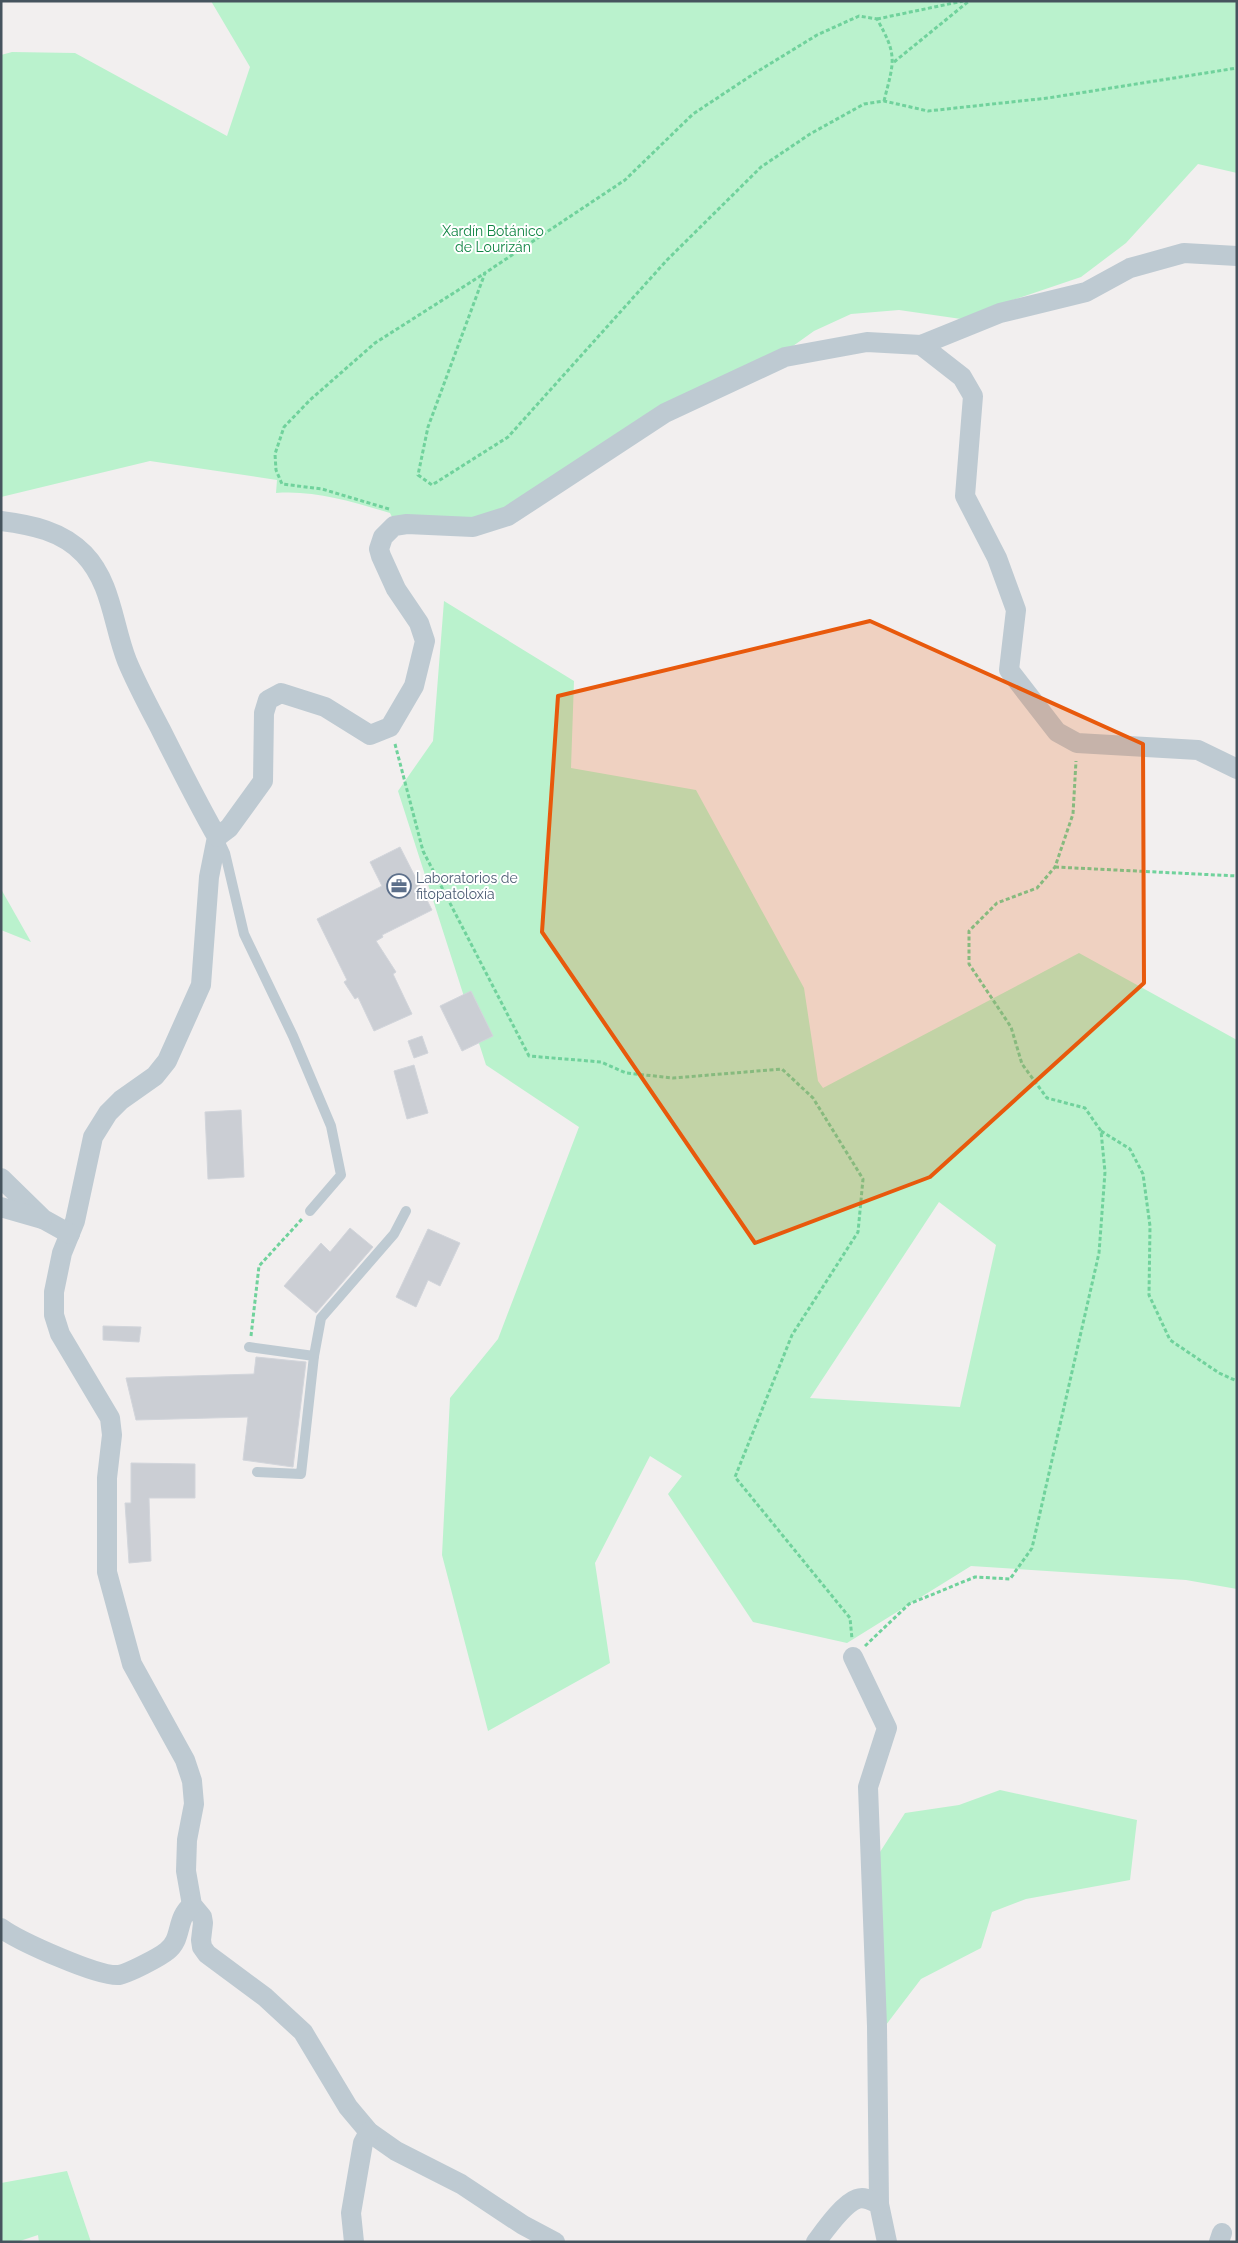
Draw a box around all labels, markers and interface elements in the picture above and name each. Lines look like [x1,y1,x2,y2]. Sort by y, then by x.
park label: Xardín Botánico de Lourizán [442,223,544,255]
place label: Laboratorios de fitopatoloxía [416,870,518,902]
office icon: Laboratorios de fitopatoloxía [386,873,412,899]

